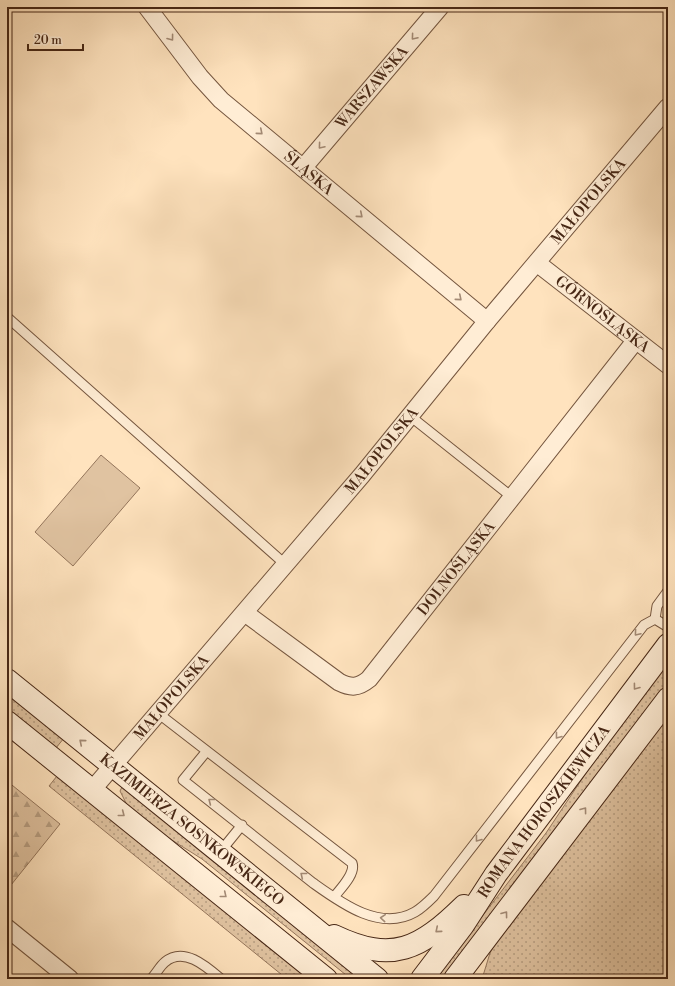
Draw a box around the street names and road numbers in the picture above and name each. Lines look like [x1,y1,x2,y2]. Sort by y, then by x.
street label: WARSZAWSKA [331,42,413,133]
street label: ŚLĄSKA [280,146,338,199]
street label: MAŁOPOLSKA [547,154,630,248]
street label: GÓRNOŚLĄSKA [551,271,654,357]
street label: MAŁOPOLSKA [340,403,423,498]
street label: DOLNOŚLĄSKA [413,517,500,619]
street label: MAŁOPOLSKA [130,650,214,744]
street label: ROMANA HOROSZKIEWICZA [473,721,614,902]
street label: KAZIMIERZA SOSNKOWSKIEGO [96,749,289,910]

